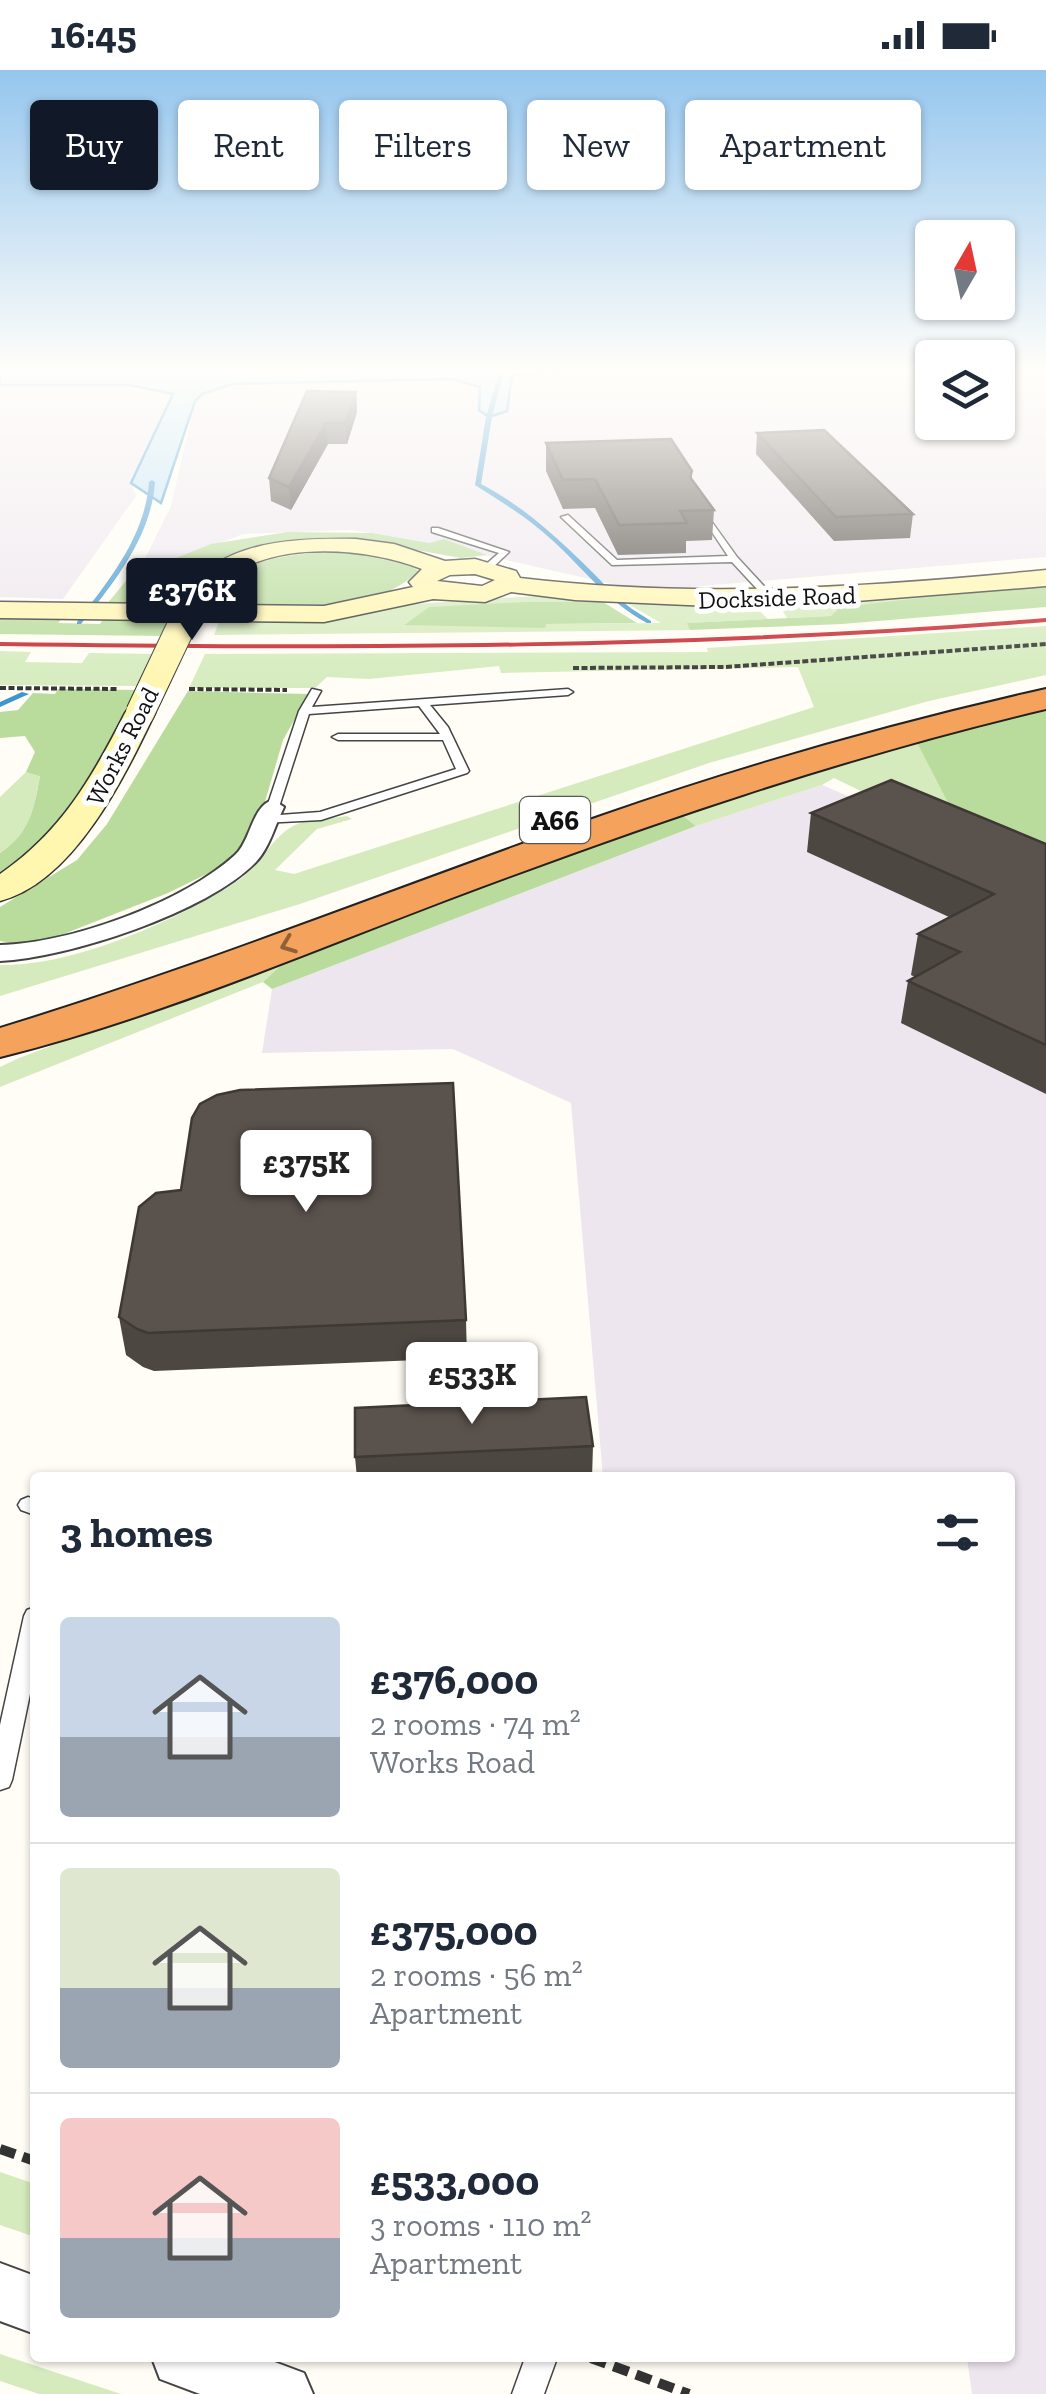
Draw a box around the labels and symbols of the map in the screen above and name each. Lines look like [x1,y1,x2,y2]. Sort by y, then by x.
north arrow [915,220,1015,320]
pin: £376K [122,558,262,643]
street label: Dockside Road [698,579,857,615]
street label: Works Road [79,682,165,810]
road number: A66 [520,797,590,843]
one-way arrow [280,933,298,953]
pin: £375K [236,1130,376,1215]
pin: £533K [402,1342,542,1427]

